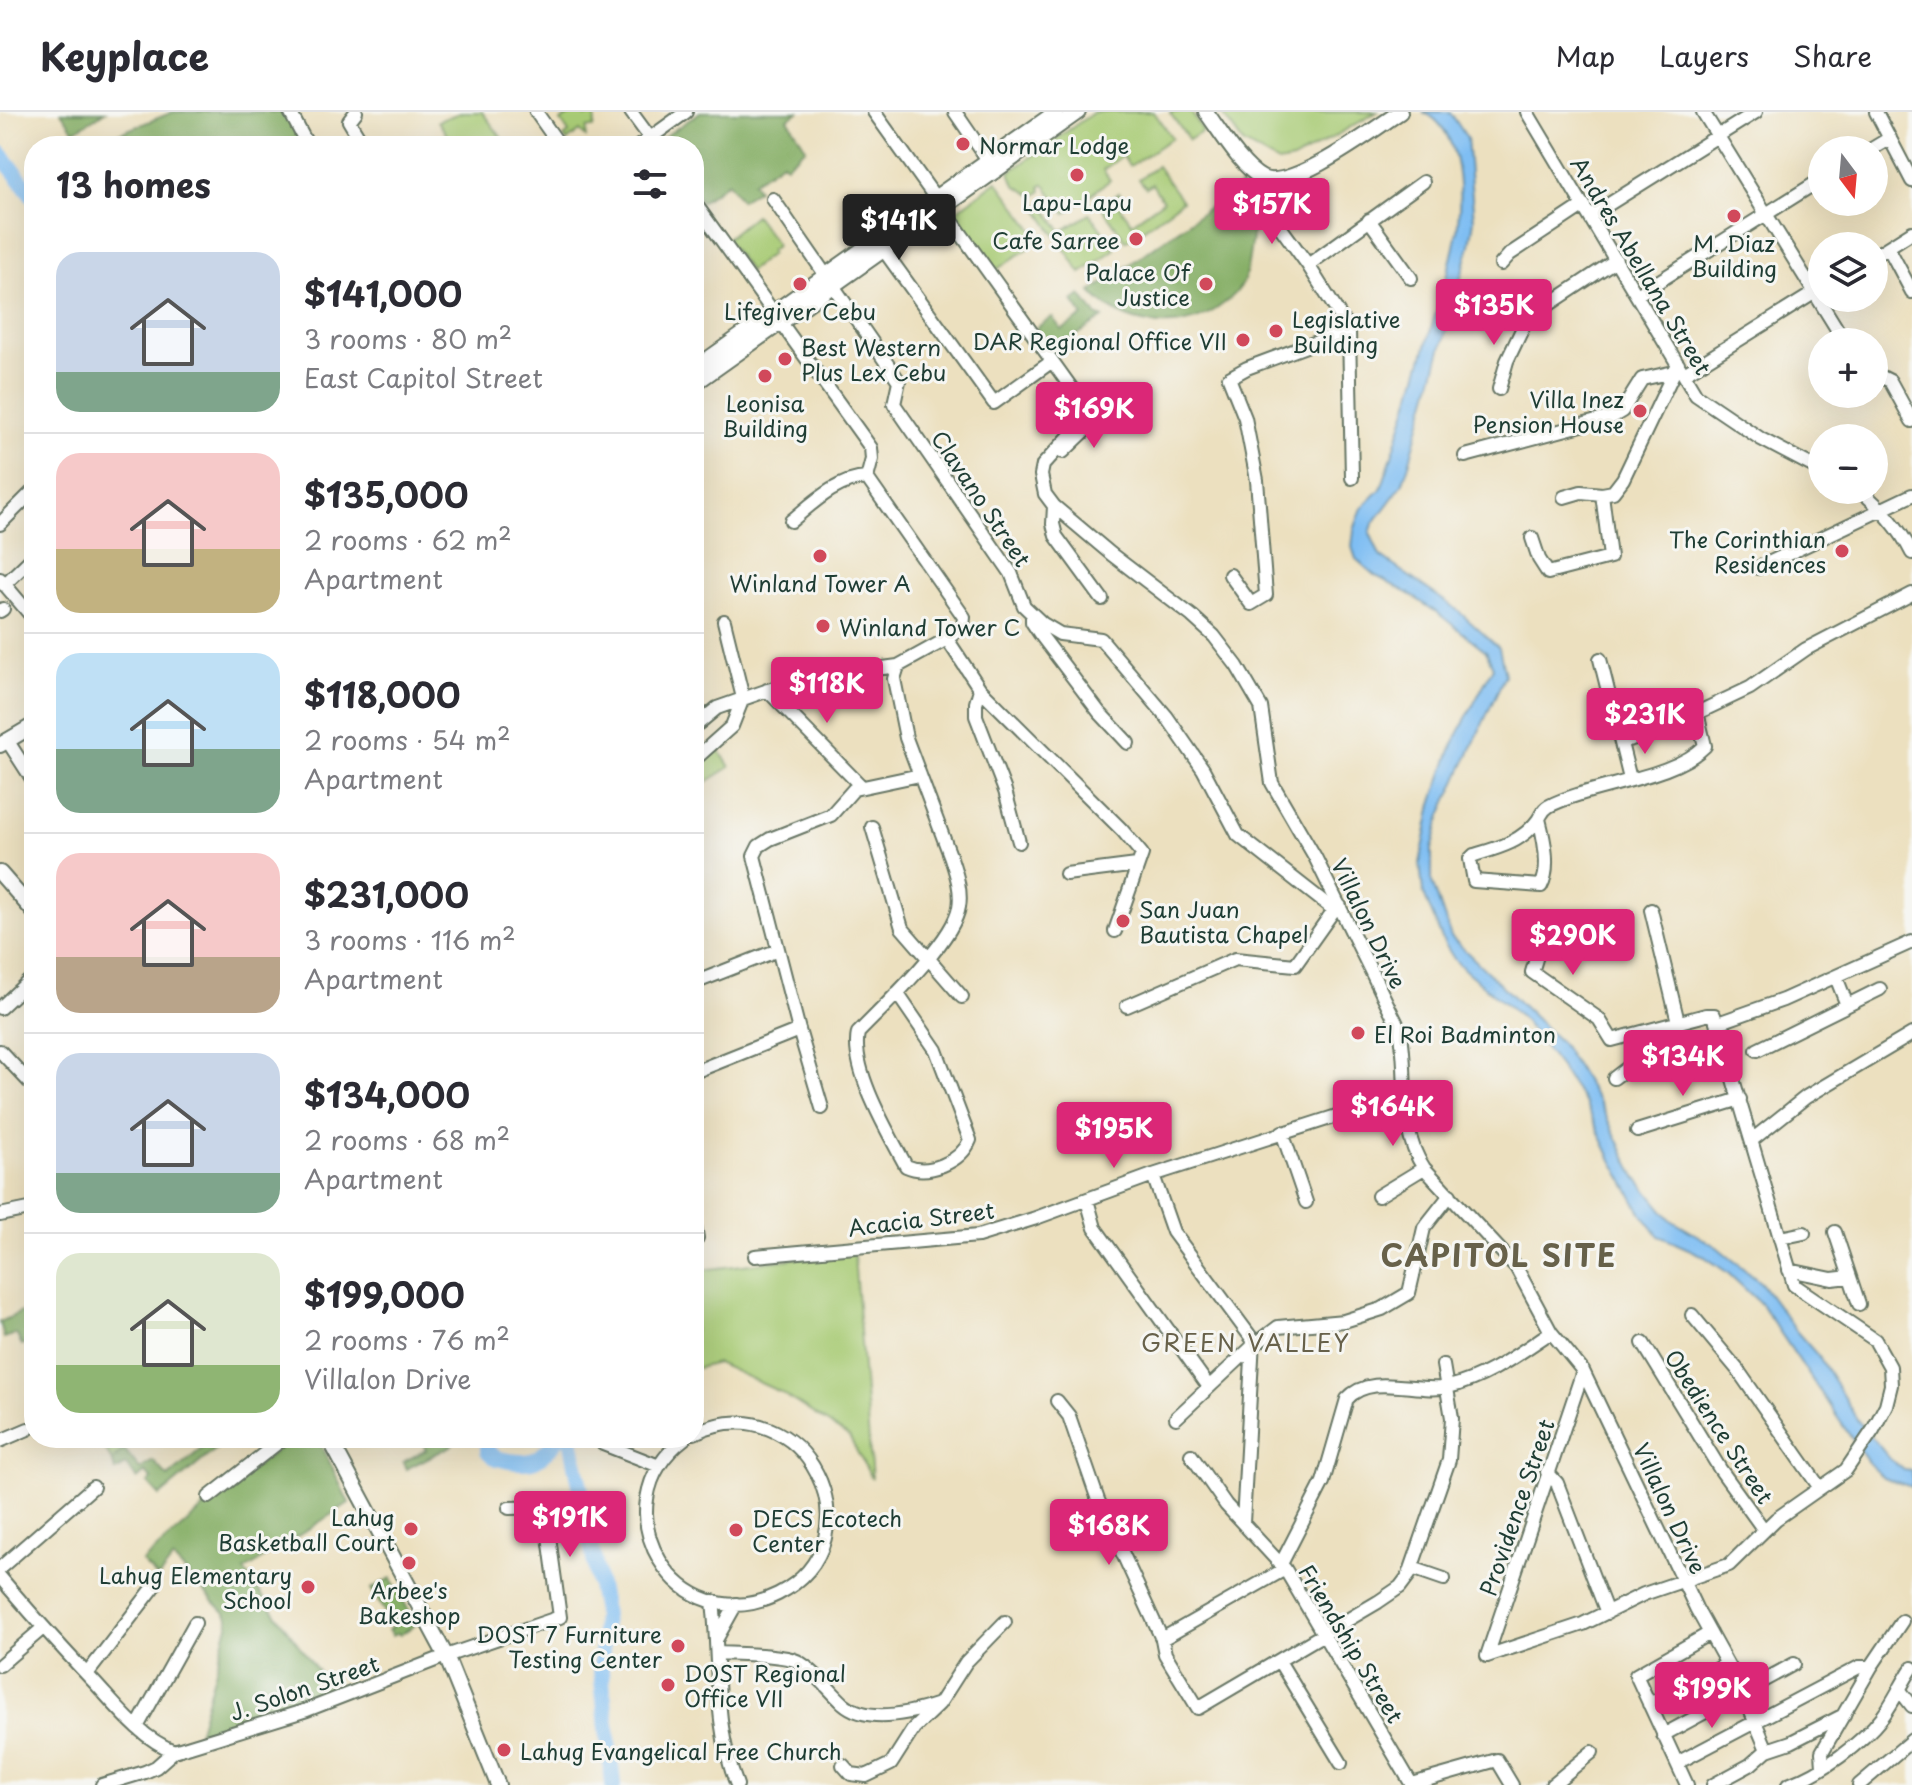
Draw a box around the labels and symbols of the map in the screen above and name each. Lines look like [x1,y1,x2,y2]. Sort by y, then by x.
place label: Normar Lodge [979,128,1129,161]
marker: Normar Lodge [954,135,972,153]
north arrow [1808,136,1888,216]
street label: Andres Abellana Street [1564,149,1720,381]
marker: Lapu-Lapu [1068,166,1086,184]
pin: $157K [1216,178,1328,246]
place label: Lapu-Lapu [1022,185,1132,218]
pin: $141K [843,194,955,262]
marker: M. Diaz Building [1725,207,1743,225]
place label: Cafe Sarree [992,223,1120,256]
place label: M. Diaz Building [1691,226,1777,284]
marker: Cafe Sarree [1127,230,1145,248]
place label: Palace Of Justice [1085,255,1192,313]
marker: Lifegiver Cebu [791,275,809,293]
marker: Palace Of Justice [1197,275,1215,293]
pin: $135K [1438,279,1550,347]
place label: Lifegiver Cebu [724,294,876,327]
place label: Legislative Building [1292,302,1401,360]
marker: Legislative Building [1267,322,1285,340]
place label: DAR Regional Office VII [973,324,1227,357]
place label: Best Western Plus Lex Cebu [801,330,946,388]
marker: DAR Regional Office VII [1234,331,1252,349]
marker: Best Western Plus Lex Cebu [776,350,794,368]
marker: Leonisa Building [756,367,774,385]
pin: $169K [1038,382,1150,450]
place label: Villa Inez Pension House [1472,382,1624,440]
place label: Leonisa Building [722,386,808,444]
marker: Villa Inez Pension House [1631,402,1649,420]
street label: Clavano Street [924,423,1040,573]
place label: The Corinthian Residences [1669,522,1826,580]
marker: The Corinthian Residences [1833,542,1851,560]
marker: Winland Tower A [811,547,829,565]
place label: Winland Tower A [729,566,911,599]
place label: Winland Tower C [839,610,1021,643]
marker: Winland Tower C [814,617,832,635]
pin: $118K [771,657,883,725]
pin: $231K [1589,688,1701,756]
street label: Villalon Drive [1324,852,1416,994]
place label: San Juan Bautista Chapel [1139,892,1309,950]
pin: $290K [1517,909,1629,977]
marker: San Juan Bautista Chapel [1114,912,1132,930]
place label: El Roi Badminton [1374,1017,1556,1050]
marker: El Roi Badminton [1349,1024,1367,1042]
pin: $134K [1627,1030,1739,1098]
pin: $164K [1337,1080,1449,1148]
pin: $195K [1058,1102,1170,1170]
street label: Acacia Street [846,1193,996,1243]
district label: CAPITOL SITE [1381,1232,1617,1277]
district label: GREEN VALLEY [1141,1324,1351,1360]
street label: Obedience Street [1658,1342,1782,1510]
street label: Providence Street [1470,1414,1562,1600]
street label: Villalon Drive [1626,1437,1716,1579]
pin: $191K [514,1491,626,1559]
pin: $168K [1053,1499,1165,1567]
place label: Lahug Basketball Court [218,1500,395,1558]
place label: DECS Ecotech Center [752,1501,902,1559]
marker: Lahug Basketball Court [402,1520,420,1538]
marker: DECS Ecotech Center [727,1521,745,1539]
marker: Arbee's Bakeshop [400,1554,418,1572]
street label: Friendship Street [1291,1557,1413,1729]
place label: Lahug Elementary School [99,1558,292,1616]
place label: Arbee's Bakeshop [358,1573,460,1631]
marker: Lahug Elementary School [299,1578,317,1596]
place label: DOST 7 Furniture Testing Center [476,1617,663,1675]
marker: DOST 7 Furniture Testing Center [669,1637,687,1655]
street label: J. Solon Street [225,1646,383,1728]
place label: DOST Regional Office VII [684,1656,846,1714]
pin: $199K [1656,1662,1768,1730]
marker: DOST Regional Office VII [659,1676,677,1694]
place label: Lahug Evangelical Free Church [520,1734,842,1767]
marker: Lahug Evangelical Free Church [495,1741,513,1759]

